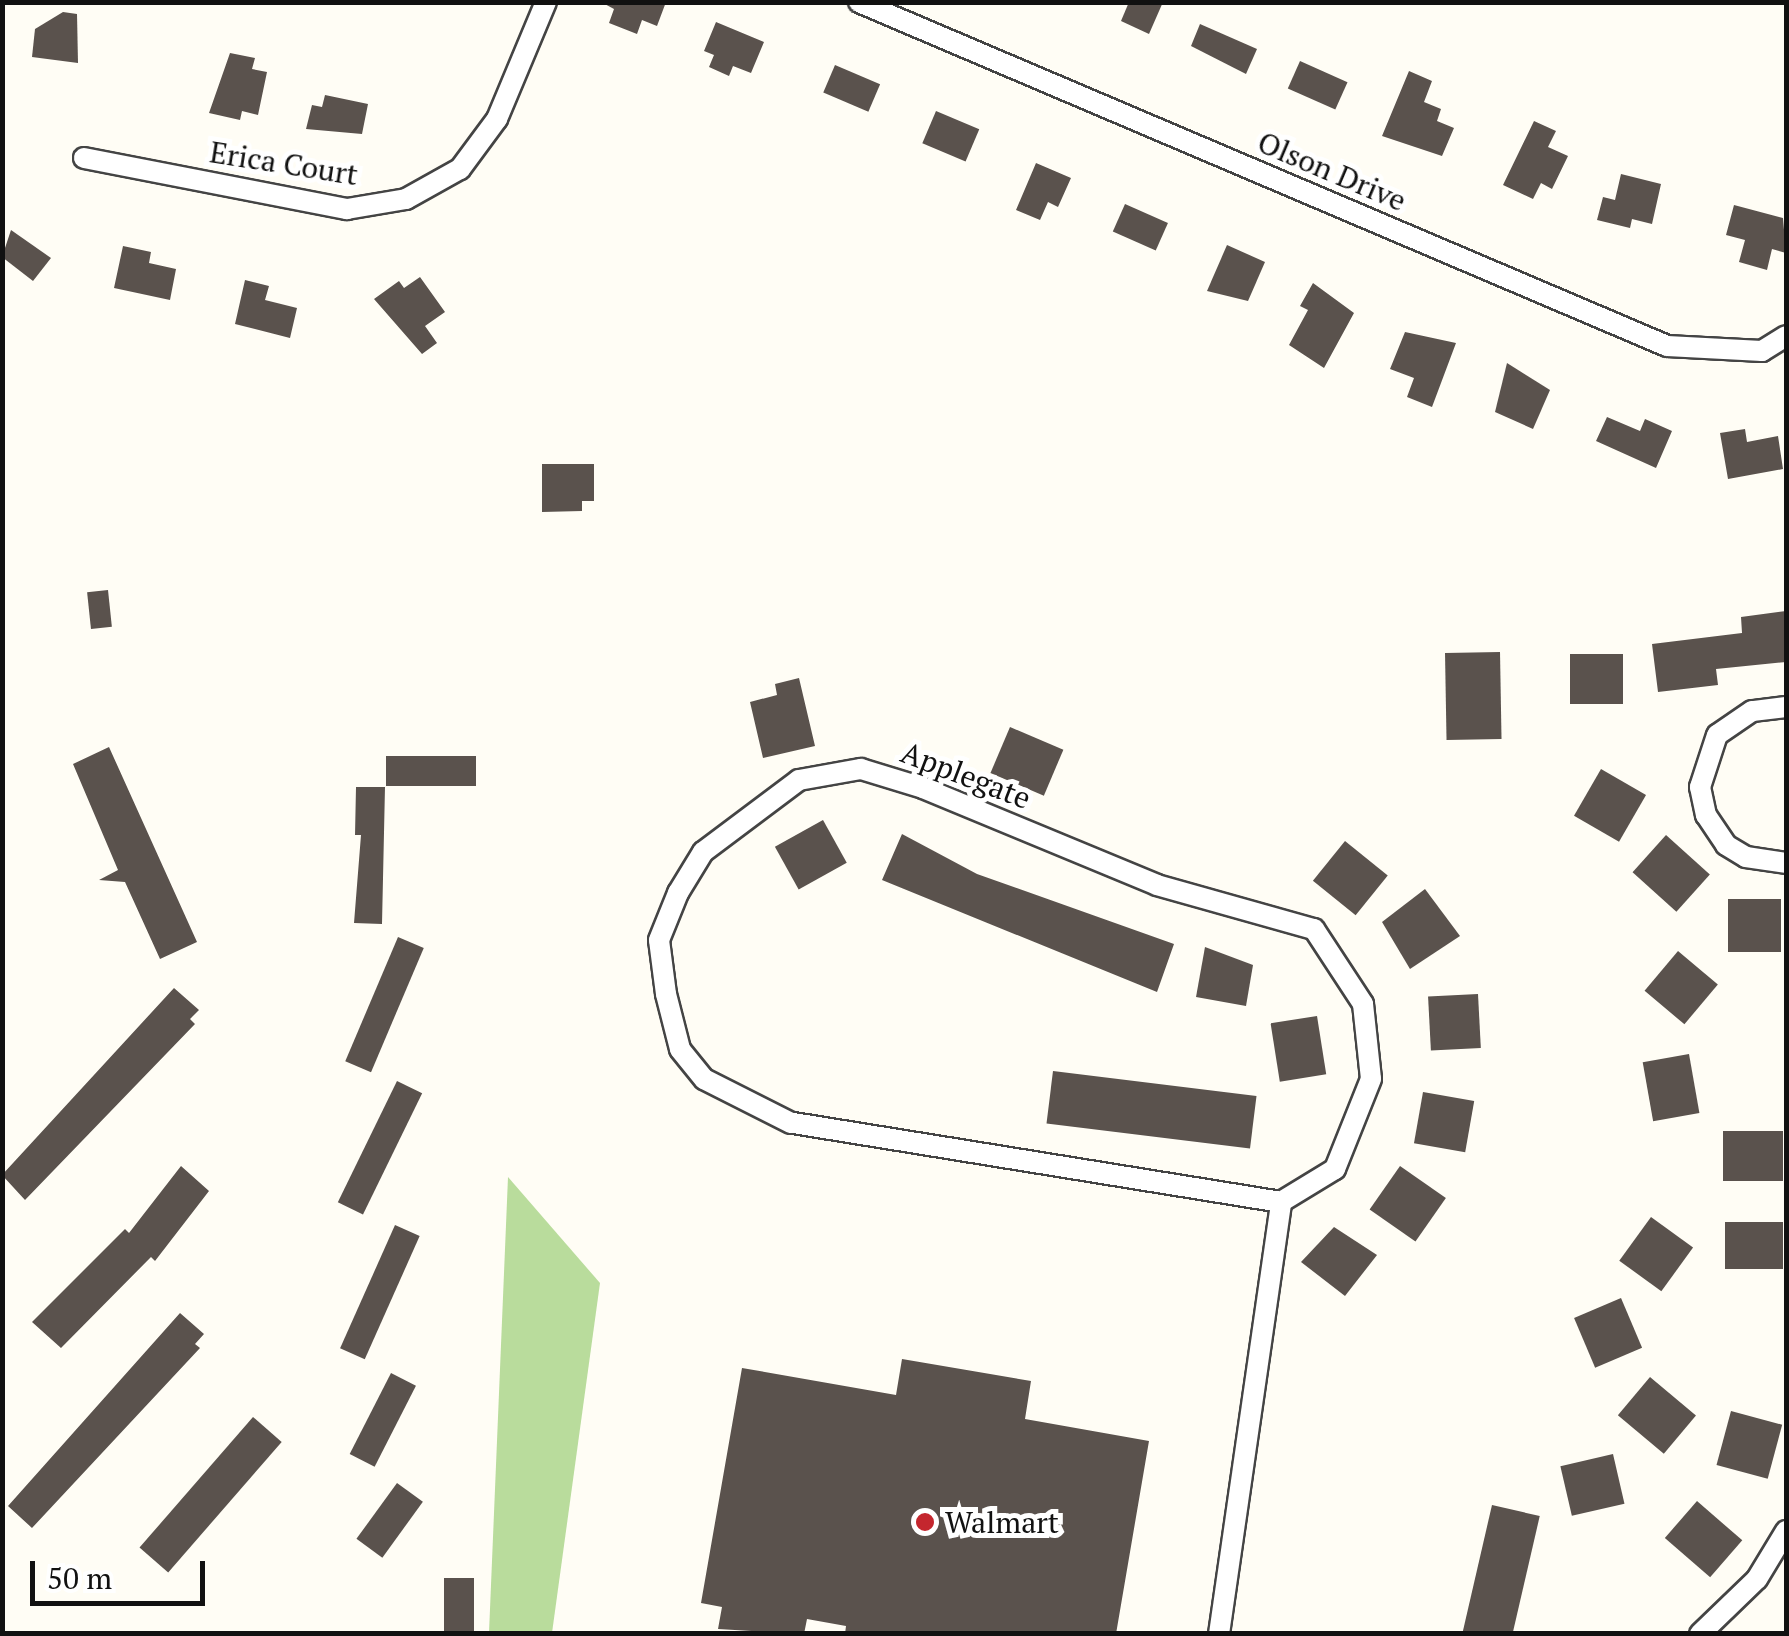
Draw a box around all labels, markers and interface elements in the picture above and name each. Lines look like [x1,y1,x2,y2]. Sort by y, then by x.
street label: Olson Drive [1252,124,1412,218]
street label: Erica Court [207,134,361,192]
street label: Applegate [896,734,1036,816]
place label: Walmart [945,1504,1059,1540]
marker: Walmart [914,1511,936,1533]
scale bar [35,1541,210,1603]
text: 50 m [47,1558,112,1598]

